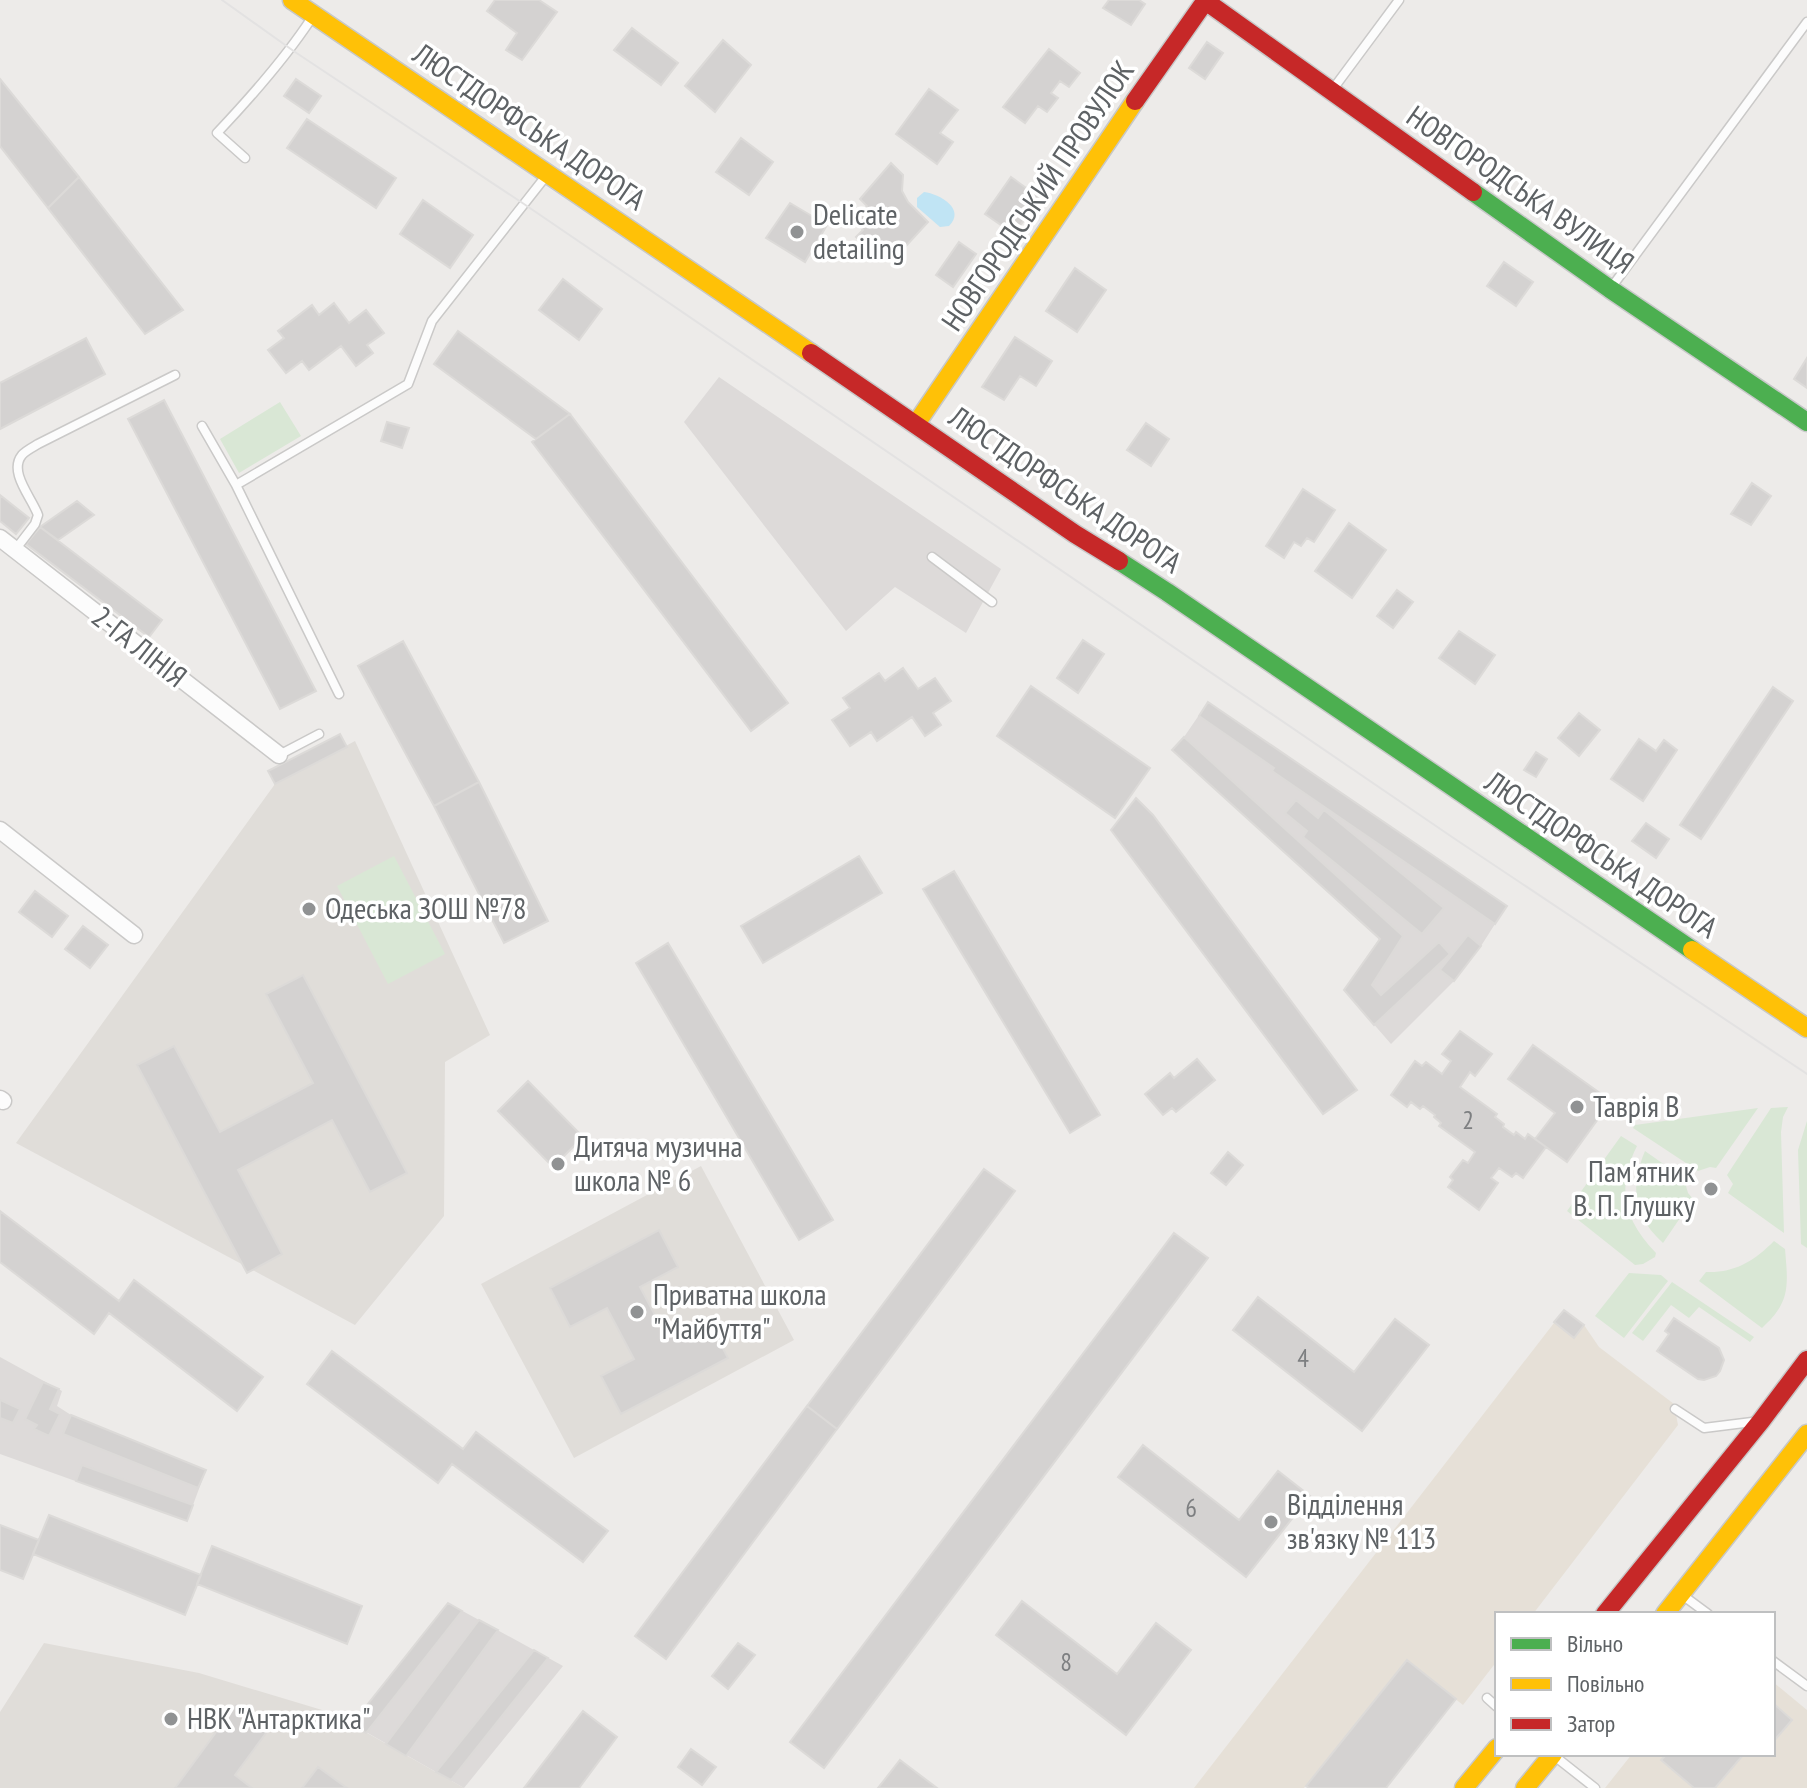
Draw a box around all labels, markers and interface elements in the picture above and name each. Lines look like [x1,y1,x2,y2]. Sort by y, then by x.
street label: ЛЮСТДОРФСЬКА ДОРОГА [405,33,654,218]
street label: НОВГОРОДСЬКИЙ ПРОВУЛОК [932,52,1142,338]
street label: НОВГОРОДСЬКА ВУЛИЦЯ [1400,96,1642,282]
place label: Delicate detailing [813,194,905,267]
marker: Delicate detailing [788,223,806,241]
street label: ЛЮСТДОРФСЬКА ДОРОГА [941,396,1190,581]
street label: 2-ГА ЛІНІЯ [85,597,195,695]
street label: ЛЮСТДОРФСЬКА ДОРОГА [1477,761,1726,946]
place label: Одеська ЗОШ №78 [325,888,527,927]
marker: Одеська ЗОШ №78 [300,900,318,918]
place label: Таврія В [1593,1086,1679,1125]
marker: Таврія В [1568,1098,1586,1116]
house number: 2 [1462,1103,1474,1136]
place label: Дитяча музична школа № 6 [574,1126,742,1199]
place label: Пам'ятник В. П. Глушку [1573,1151,1696,1224]
marker: Дитяча музична школа № 6 [549,1155,567,1173]
marker: Пам'ятник В. П. Глушку [1702,1180,1720,1198]
place label: Приватна школа "Майбуття" [653,1274,826,1347]
marker: Приватна школа "Майбуття" [628,1303,646,1321]
house number: 4 [1297,1341,1309,1374]
place label: Відділення зв'язку № 113 [1287,1484,1436,1557]
house number: 6 [1185,1491,1197,1524]
marker: Відділення зв'язку № 113 [1262,1513,1280,1531]
legend [1495,1612,1775,1756]
text: Вільно [1567,1628,1623,1659]
house number: 8 [1060,1645,1072,1678]
text: Повільно [1567,1668,1644,1699]
place label: НВК "Антарктика" [187,1698,371,1737]
text: Затор [1567,1708,1615,1739]
marker: НВК "Антарктика" [162,1710,180,1728]

